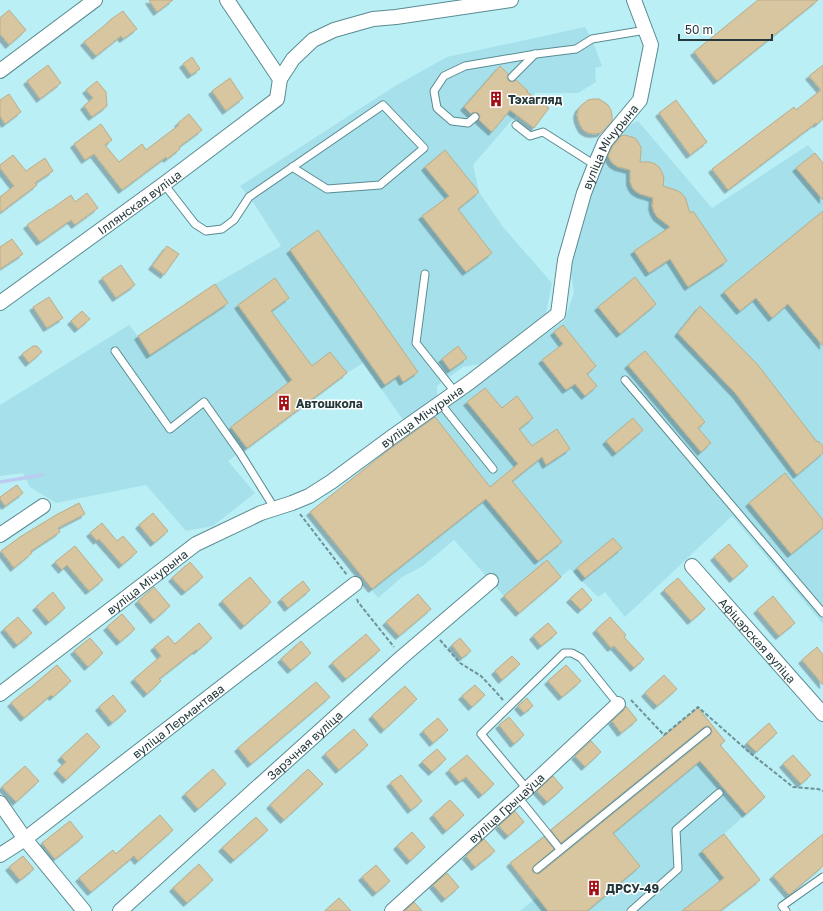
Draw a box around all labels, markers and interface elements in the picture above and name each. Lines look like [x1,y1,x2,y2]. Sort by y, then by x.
scale bar [679,16,772,42]
text: 50 m [685,22,713,37]
building icon: Тэхагляд [487,90,505,108]
place label: Тэхагляд [508,92,563,107]
street label: вуліца Мічурына [579,101,641,191]
street label: Іллянская вуліца [94,166,184,237]
street label: вуліца Мічурына [377,382,466,451]
building icon: Автошкола [275,394,293,412]
place label: Автошкола [296,396,363,411]
street label: вуліца Мічурына [103,546,190,617]
street label: Афіцэрская вуліца [716,594,799,686]
street label: вуліца Лермантава [129,681,227,761]
street label: Зарэчная вуліца [263,707,345,783]
street label: вуліца Грыцаўца [465,769,547,846]
building icon: ДРСУ-49 [585,879,603,897]
place label: ДРСУ-49 [606,881,660,896]

